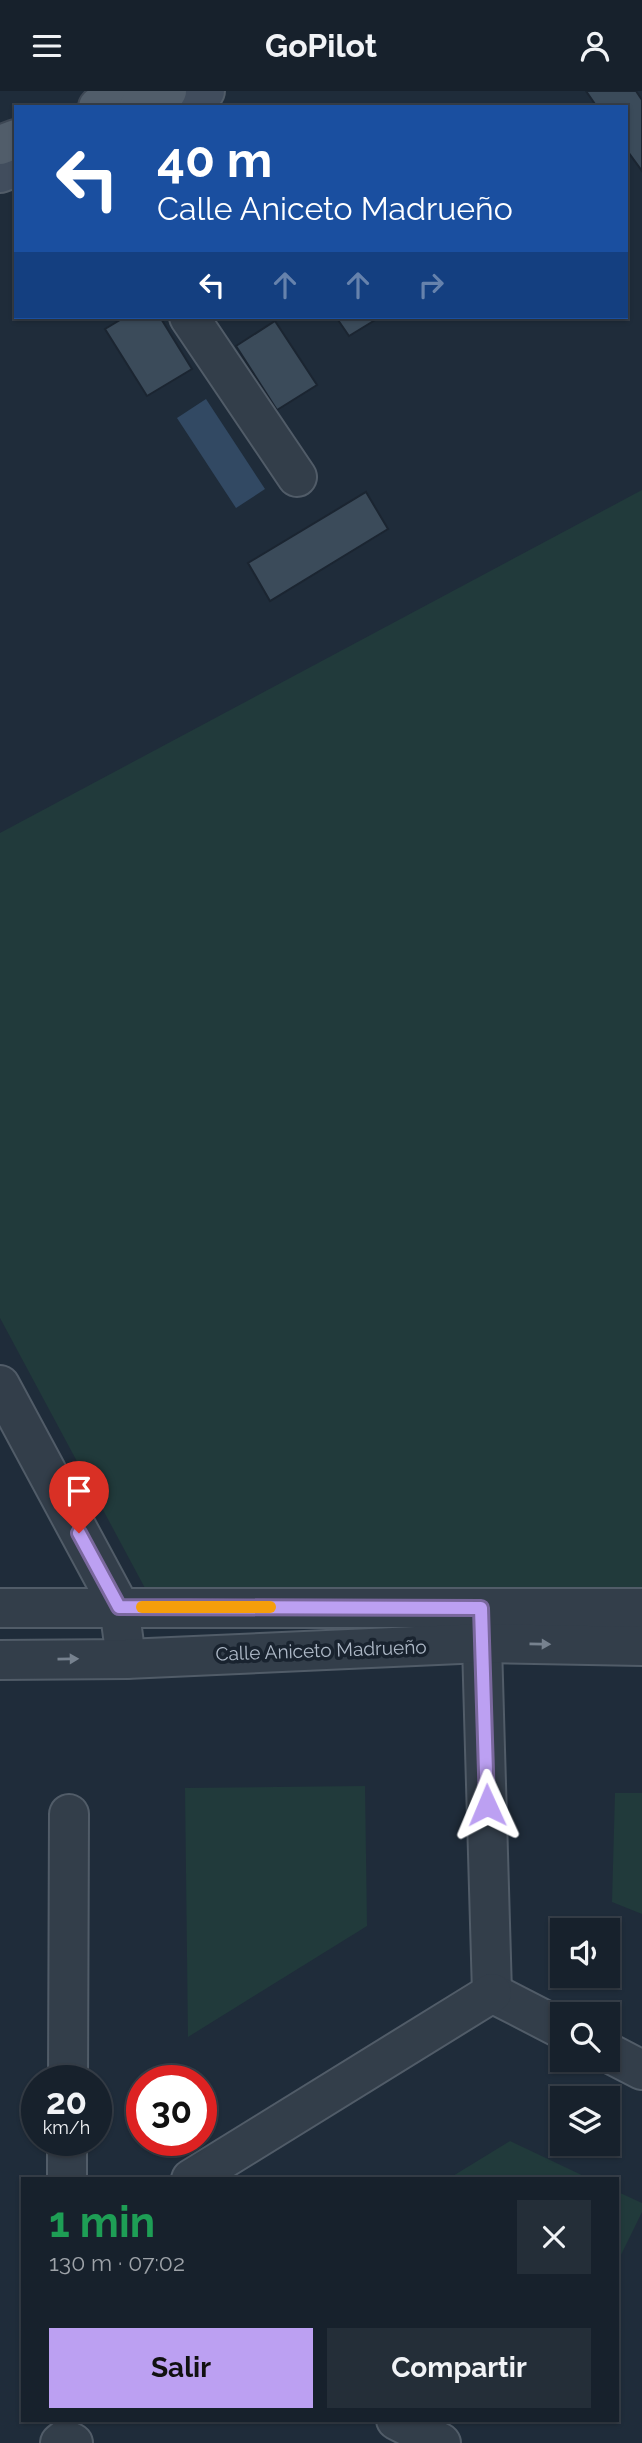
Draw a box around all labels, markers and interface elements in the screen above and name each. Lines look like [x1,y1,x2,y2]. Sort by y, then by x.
icon: menu [28,27,66,65]
text: GoPilot [265,27,377,64]
icon: person [576,27,614,65]
text: 40 m [157,131,272,188]
icon: left [42,133,133,224]
text: Calle Aniceto Madrueño [157,190,513,227]
icon: left [193,266,231,304]
icon: ahead [266,266,304,304]
icon: ahead [339,266,377,304]
icon: right [412,266,450,304]
pin [49,1461,109,1533]
icon: arrive [60,1472,98,1510]
street label: Calle Aniceto Madrueño [215,1635,427,1665]
one-way arrow [530,1638,552,1650]
one-way arrow [57,1653,79,1665]
position arrow [450,1768,524,1842]
map controls [550,1918,620,2156]
button: sound [550,1918,620,1988]
button: search [550,2002,620,2072]
speed limit sign: 30 [126,2065,217,2156]
text: 20 [46,2081,87,2122]
button: layers [550,2086,620,2156]
text: km/h [43,2117,90,2138]
text: 1 min [49,2198,155,2247]
button: close [517,2200,591,2274]
text: 130 m · 07:02 [49,2249,185,2276]
button: Salir [49,2328,313,2408]
button: Compartir [327,2328,591,2408]

